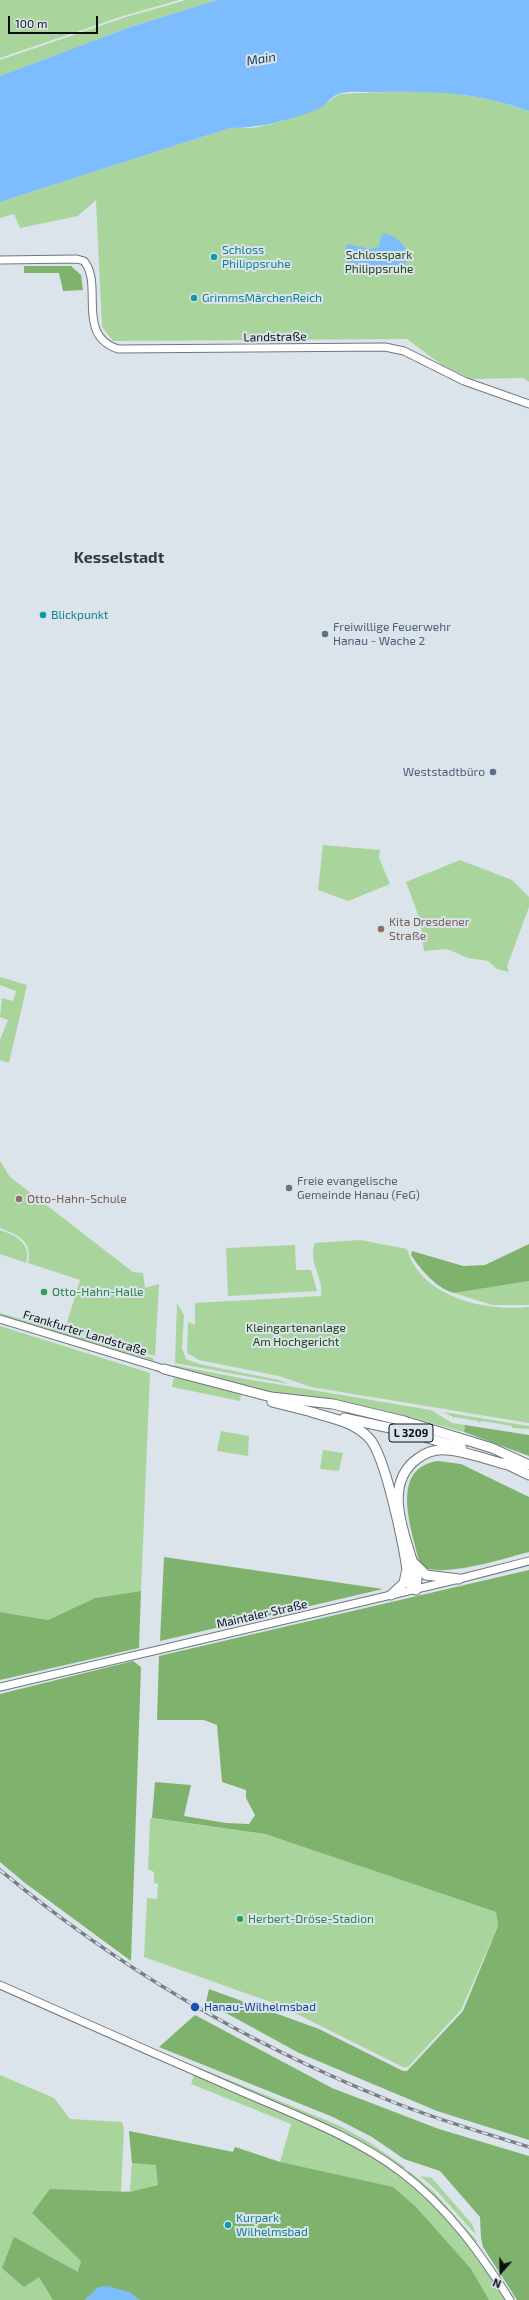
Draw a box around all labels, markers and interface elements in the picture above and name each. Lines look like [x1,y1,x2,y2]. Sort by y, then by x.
scale bar [10,8,100,34]
text: 100 m [15,16,47,30]
water label: Main [245,49,277,69]
place label: Schloss Philippsruhe [222,243,291,271]
park label: Schlosspark Philippsruhe [345,248,413,276]
marker: Schloss Philippsruhe [209,252,219,262]
place label: GrimmsMärchenReich [202,291,322,305]
marker: GrimmsMärchenReich [189,293,199,303]
street label: Landstraße [243,329,307,345]
district label: Kesselstadt [74,548,164,568]
place label: Blickpunkt [51,608,108,622]
marker: Blickpunkt [38,610,48,620]
place label: Freiwillige Feuerwehr Hanau - Wache 2 [333,620,451,648]
marker: Freiwillige Feuerwehr Hanau - Wache 2 [320,629,330,639]
place label: Weststadtbüro [403,765,485,779]
marker: Weststadtbüro [488,767,498,777]
place label: Kita Dresdener Straße [389,915,470,943]
marker: Kita Dresdener Straße [376,924,386,934]
place label: Freie evangelische Gemeinde Hanau (FeG) [297,1174,420,1202]
marker: Freie evangelische Gemeinde Hanau (FeG) [284,1183,294,1193]
place label: Otto-Hahn-Schule [27,1192,127,1206]
marker: Otto-Hahn-Schule [14,1194,24,1204]
place label: Otto-Hahn-Halle [52,1285,143,1299]
marker: Otto-Hahn-Halle [39,1287,49,1297]
street label: Frankfurter Landstraße [21,1307,149,1359]
park label: Kleingartenanlage Am Hochgericht [246,1321,346,1349]
road number: L 3209 [389,1424,433,1442]
street label: Maintaler Straße [215,1597,309,1631]
place label: Herbert-Dröse-Stadion [248,1912,374,1926]
marker: Herbert-Dröse-Stadion [235,1914,245,1924]
place label: Hanau-Wilhelmsbad [204,2000,316,2014]
marker: Hanau-Wilhelmsbad [189,2001,201,2013]
place label: Kurpark Wilhelmsbad [236,2211,308,2239]
marker: Kurpark Wilhelmsbad [223,2220,233,2230]
north arrow [481,2252,521,2292]
text: N [491,2276,503,2291]

